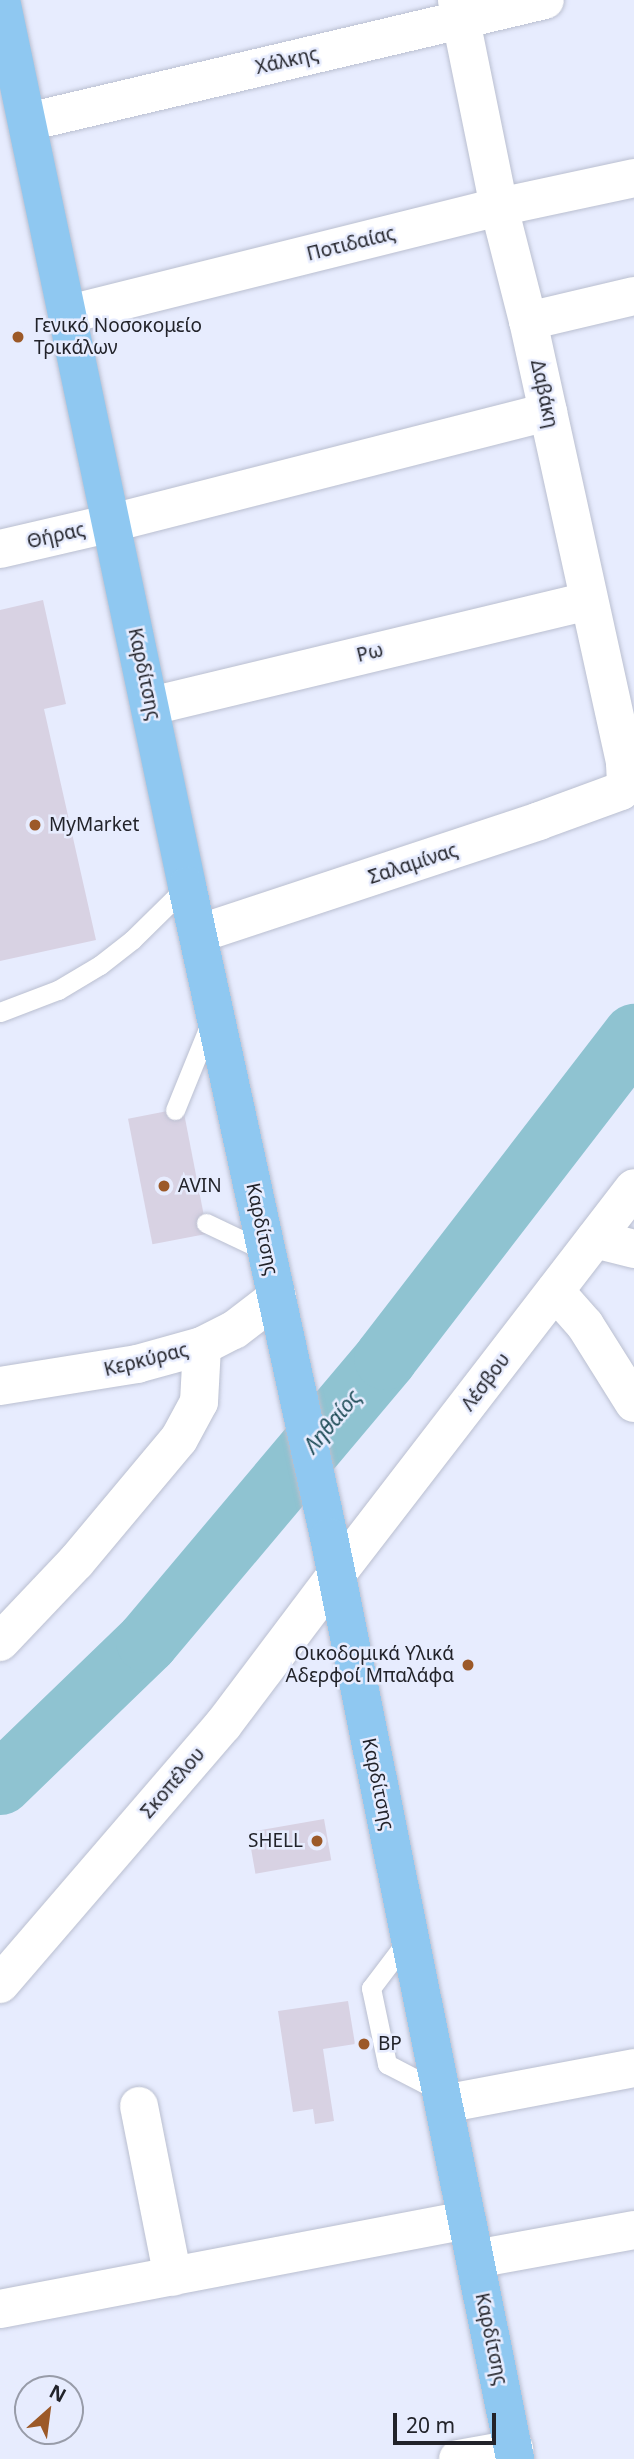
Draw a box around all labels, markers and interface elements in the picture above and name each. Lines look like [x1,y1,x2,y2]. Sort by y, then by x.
street label: Χάλκης [253,43,321,79]
street label: Ποτιδαίας [304,222,398,266]
place label: Γενικό Νοσοκομείο Τρικάλων [34,315,202,359]
marker: Γενικό Νοσοκομείο Τρικάλων [8,327,28,347]
street label: Δαβάκη [526,358,562,430]
street label: Θήρας [25,518,87,554]
street label: Καρδίτσης [123,626,165,722]
street label: Ρω [354,639,386,667]
place label: MyMarket [49,814,139,836]
marker: MyMarket [27,817,43,833]
street label: Σαλαμίνας [365,839,461,889]
place label: AVIN [178,1175,222,1197]
marker: AVIN [156,1178,172,1194]
street label: Καρδίτσης [241,1181,283,1277]
street label: Κερκύρας [102,1339,190,1381]
street label: Λέσβου [457,1349,515,1415]
water label: Ληθαίος [298,1384,366,1458]
place label: Οικοδομικά Υλικά Αδερφοί Μπαλάφα [286,1643,454,1687]
marker: Οικοδομικά Υλικά Αδερφοί Μπαλάφα [460,1657,476,1673]
street label: Καρδίτσης [357,1736,399,1832]
street label: Σκοπέλου [136,1743,210,1823]
place label: SHELL [248,1830,303,1852]
marker: SHELL [309,1833,325,1849]
place label: BP [378,2033,402,2055]
marker: BP [356,2036,372,2052]
street label: Καρδίτσης [470,2291,512,2387]
north arrow [14,2375,84,2445]
text: N [45,2378,71,2408]
scale bar [396,2400,499,2444]
text: 20 m [406,2411,455,2439]

